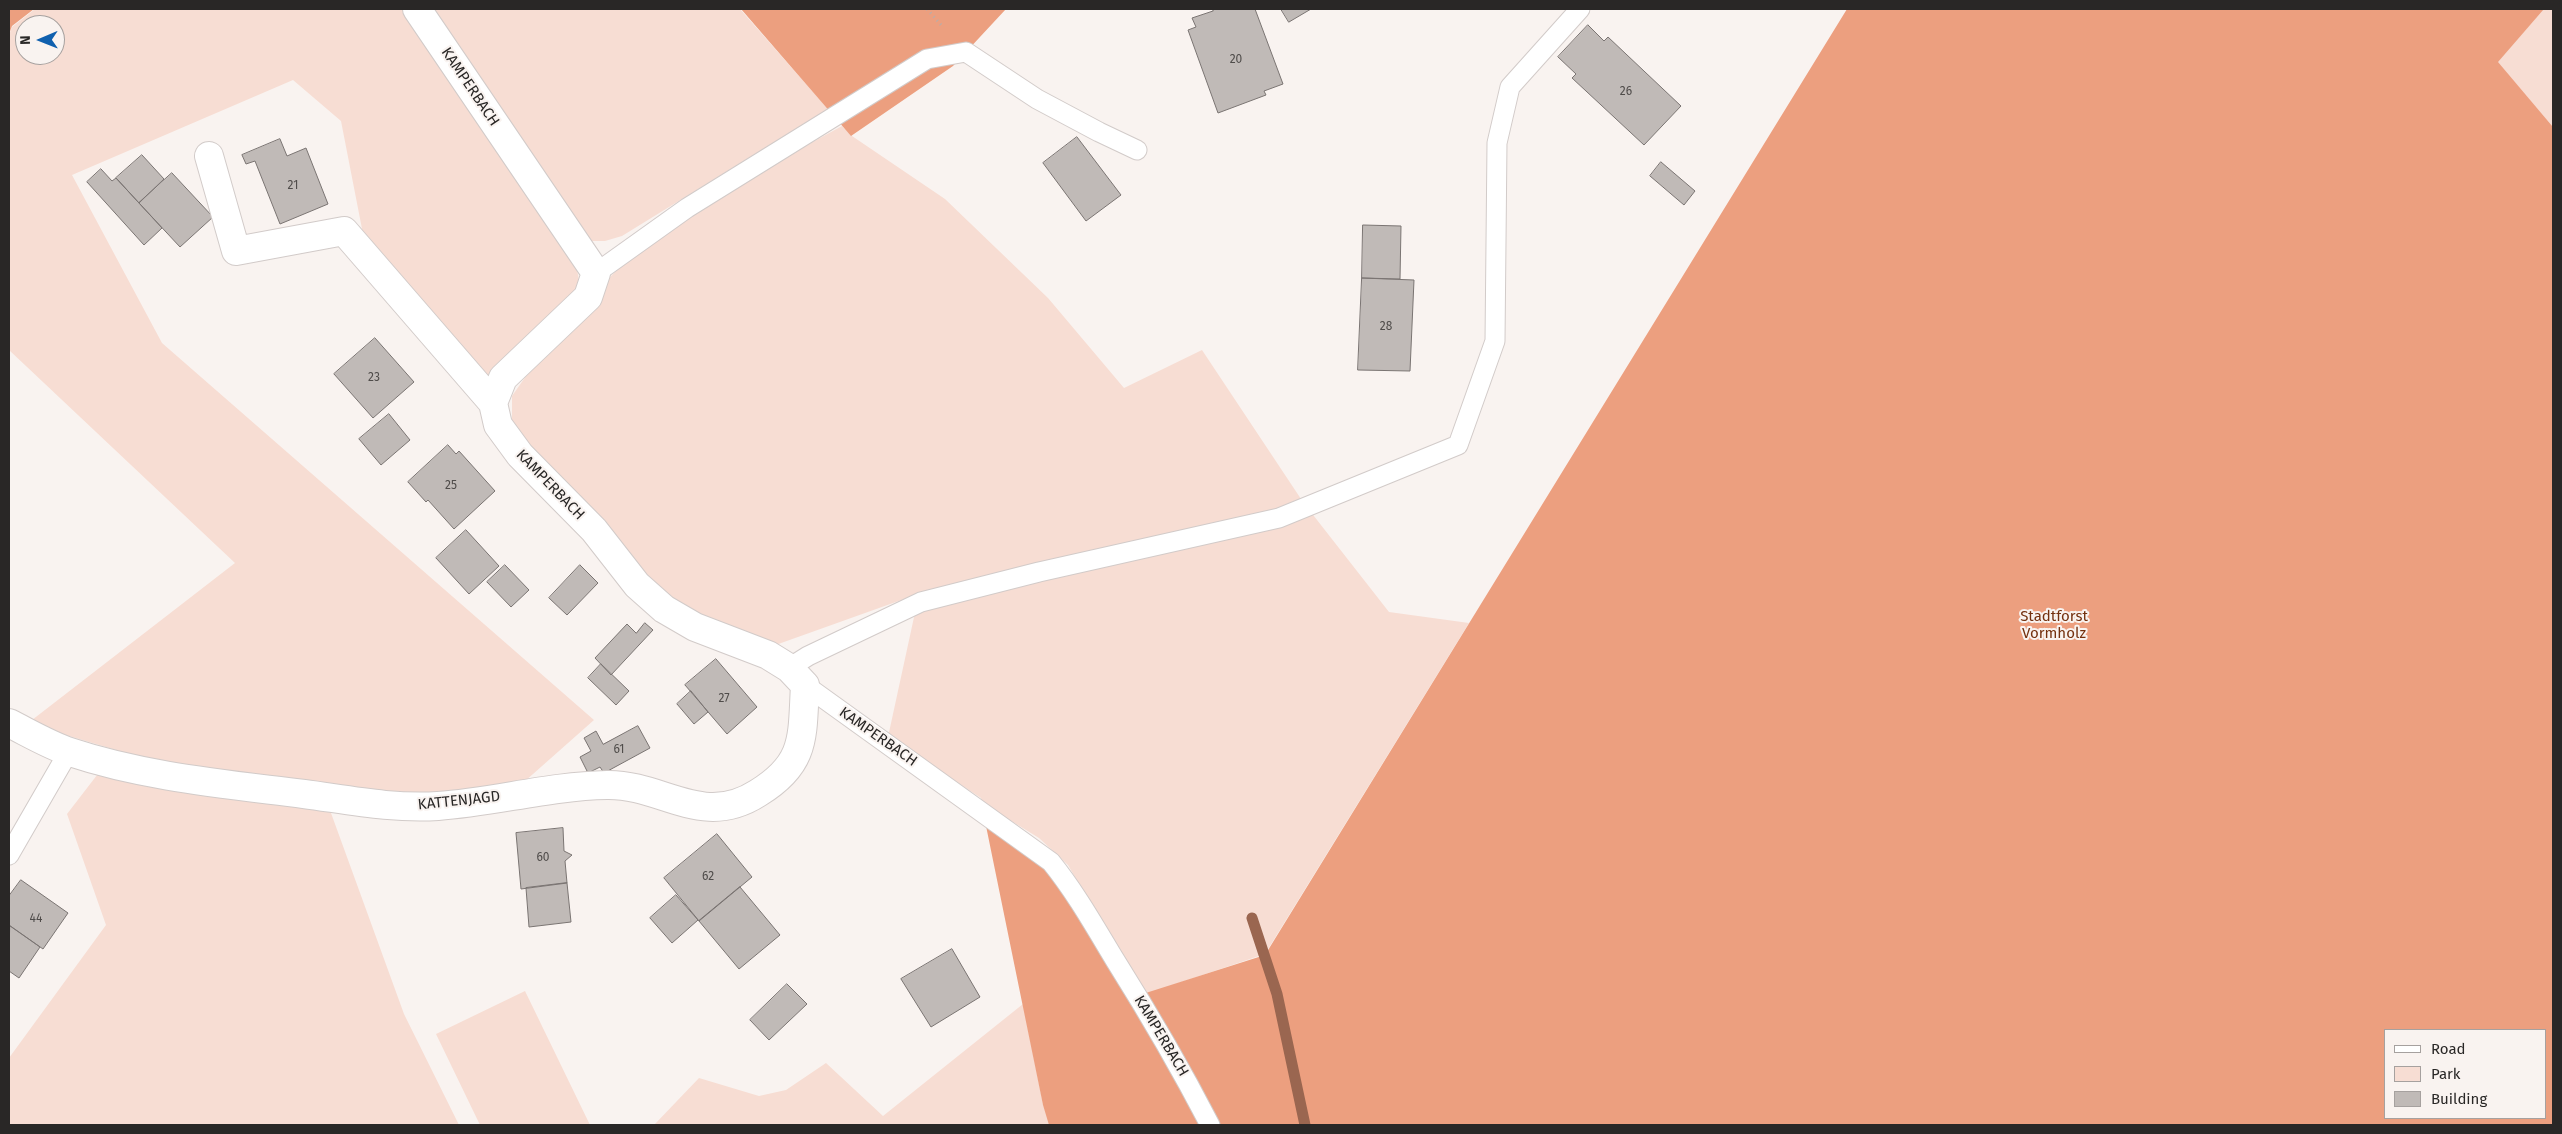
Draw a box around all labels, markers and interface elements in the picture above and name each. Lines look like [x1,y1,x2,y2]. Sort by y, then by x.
north arrow [15,15,65,65]
text: N [17,35,34,45]
street label: KAMPERBACH [437,44,503,130]
house number: 20 [1230,53,1242,67]
house number: 26 [1620,85,1632,99]
house number: 21 [288,179,298,193]
house number: 28 [1380,320,1392,334]
house number: 23 [368,371,380,385]
street label: KAMPERBACH [512,446,588,524]
house number: 25 [445,479,457,493]
park label: Stadtforst Vormholz [2020,608,2088,643]
house number: 27 [718,692,730,706]
street label: KAMPERBACH [836,704,920,770]
house number: 61 [613,743,625,757]
street label: KATTENJAGD [417,788,501,814]
house number: 60 [536,851,550,865]
house number: 62 [702,870,714,884]
house number: 44 [30,912,42,926]
street label: KAMPERBACH [1130,992,1192,1080]
legend [2384,1029,2547,1119]
text: Road [2431,1040,2466,1058]
text: Park [2431,1065,2461,1083]
text: Building [2431,1090,2487,1108]

